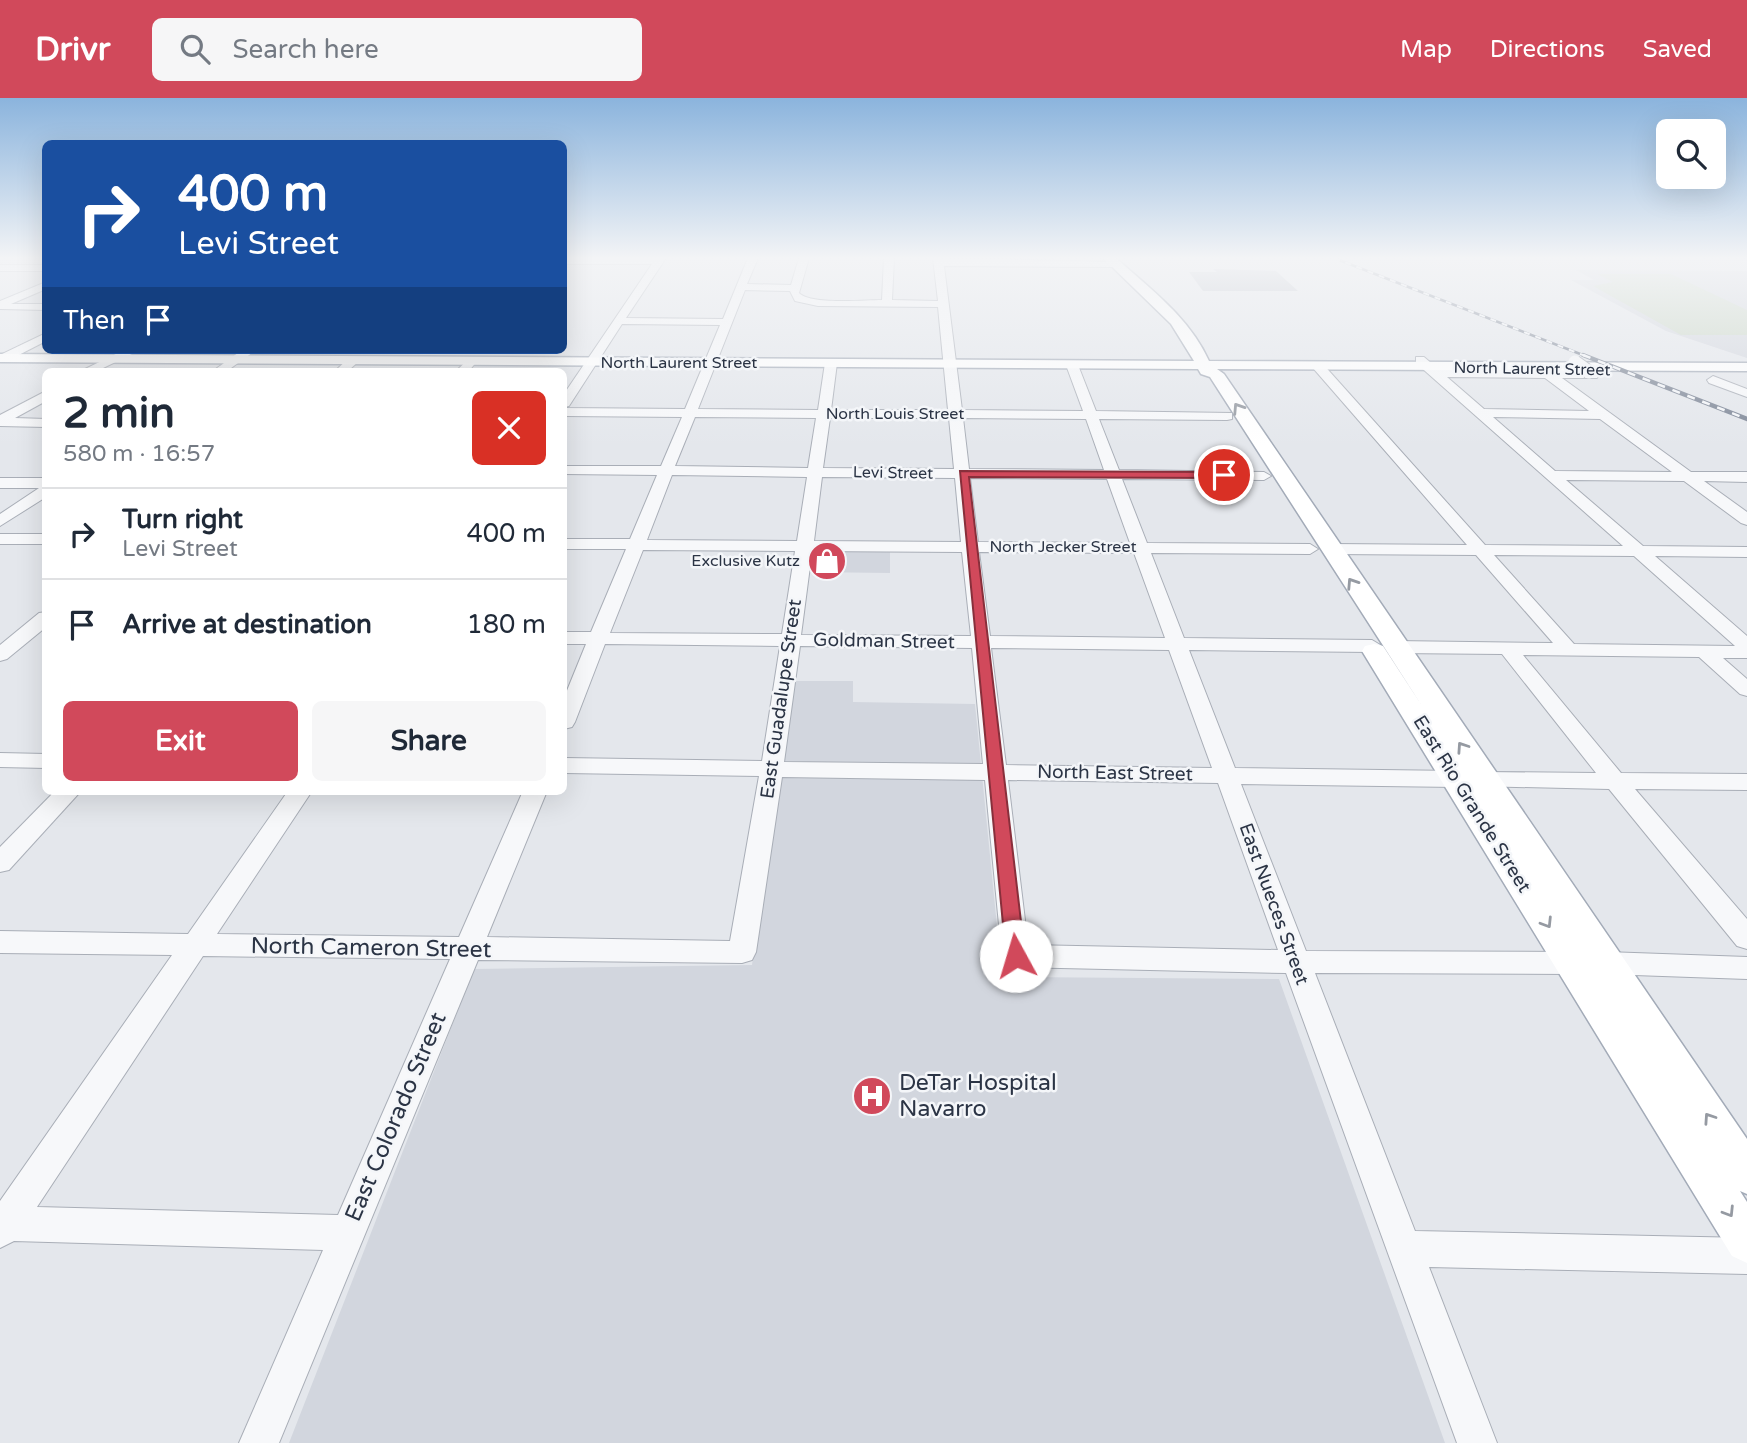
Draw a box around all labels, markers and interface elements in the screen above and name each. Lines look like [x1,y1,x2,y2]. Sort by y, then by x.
search box [152,18,642,81]
text: Drivr [35,30,110,69]
icon: search [176,30,214,68]
text: Search here [232,34,379,65]
text: Map [1400,35,1452,64]
text: Directions [1490,35,1605,64]
text: Saved [1643,35,1712,64]
map controls [1656,119,1726,189]
button: search [1656,119,1726,189]
text: 400 m [178,165,328,224]
icon: right [63,168,154,259]
text: Levi Street [178,225,339,263]
icon: arrive [139,301,177,339]
text: Then [63,305,125,336]
street label: North Laurent Street [601,353,757,373]
street label: North Laurent Street [1453,358,1611,380]
text: 2 min [63,388,175,439]
button: close [472,391,546,465]
one-way arrow [1234,403,1247,416]
street label: North Louis Street [826,404,964,424]
text: 580 m · 16:57 [63,440,215,468]
pin [1194,445,1254,505]
icon: arrive [1205,456,1243,494]
street label: Levi Street [853,462,933,484]
text: Turn right [122,504,243,535]
icon: right [63,515,101,553]
text: 400 m [466,518,546,549]
text: Levi Street [122,535,238,563]
street label: North Jecker Street [989,537,1137,557]
shop icon: Exclusive Kutz [806,540,848,582]
place label: Exclusive Kutz [691,551,800,571]
one-way arrow [1348,578,1361,591]
street label: East Guadalupe Street [756,598,806,800]
icon: arrive [63,606,101,644]
text: Arrive at destination [122,609,372,640]
text: 180 m [466,609,546,640]
street label: Goldman Street [813,629,955,653]
button: Exit [63,701,298,781]
button: Share [312,701,546,781]
street label: East Rio Grande Street [1408,711,1536,897]
one-way arrow [1457,742,1470,755]
street label: North East Street [1037,761,1193,785]
street label: East Nueces Street [1235,820,1313,988]
one-way arrow [1539,915,1552,928]
position arrow [979,919,1053,993]
street label: North Cameron Street [250,932,492,964]
street label: East Colorado Street [339,1008,453,1226]
place label: DeTar Hospital Navarro [899,1069,1057,1123]
hospital icon: DeTar Hospital Navarro [851,1075,893,1117]
one-way arrow [1704,1112,1717,1125]
one-way arrow [1720,1204,1733,1217]

